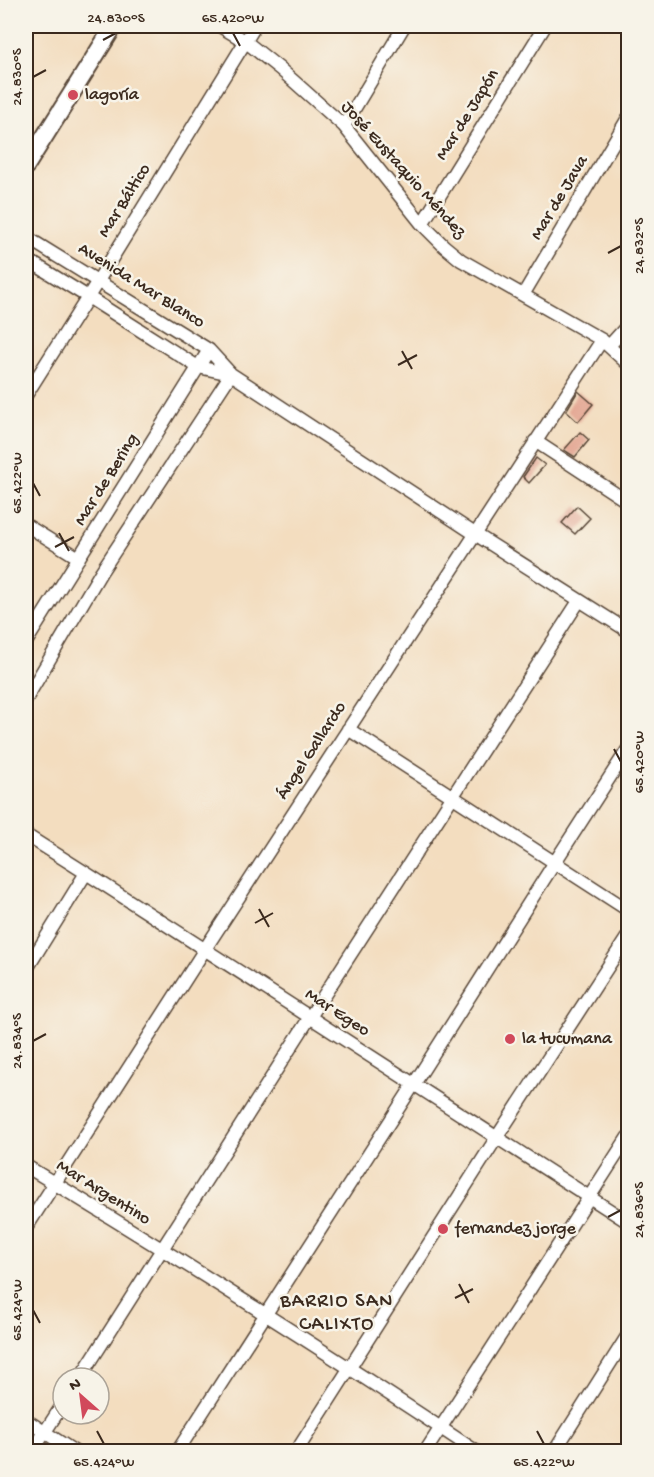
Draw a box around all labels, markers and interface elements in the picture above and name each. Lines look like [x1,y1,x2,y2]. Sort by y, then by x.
text: 24.830°S [87,10,145,28]
text: 65.420°W [202,10,265,28]
text: 24.830°S [9,48,27,106]
street label: Mar de Japón [432,65,505,164]
place label: lagoría [85,85,140,106]
marker: lagoría [66,88,80,102]
street label: José Eustaquio Méndez [336,97,471,244]
street label: Mar de Java [527,151,594,244]
street label: Mar Báltico [94,160,156,242]
text: 24.832°S [631,218,649,274]
street label: Avenida Mar Blanco [74,239,208,333]
street label: Mar de Bering [70,430,144,530]
text: 65.422°W [9,452,27,514]
street label: Ángel Gallardo [272,698,351,804]
text: 65.420°W [631,730,649,793]
street label: Mar Egeo [301,984,373,1042]
text: 24.834°S [9,1013,27,1069]
place label: la tucumana [522,1029,613,1050]
marker: la tucumana [503,1032,517,1046]
street label: Mar Argentino [52,1156,154,1230]
text: 24.836°S [631,1182,649,1238]
place label: fernandez jorge [454,1219,576,1240]
marker: fernandez jorge [436,1222,450,1236]
text: 65.424°W [9,1279,27,1341]
district label: BARRIO SAN CALIXTO [279,1291,394,1337]
north arrow [51,1366,111,1426]
text: N [67,1375,85,1397]
text: 65.424°W [73,1454,135,1472]
text: 65.422°W [513,1454,575,1472]

